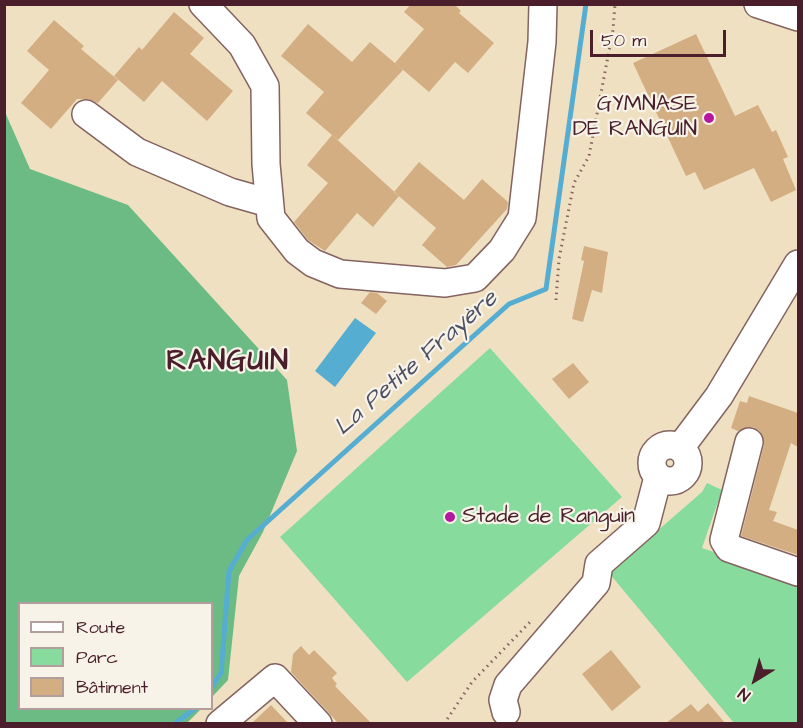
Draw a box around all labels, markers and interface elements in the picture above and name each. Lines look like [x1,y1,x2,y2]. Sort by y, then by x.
scale bar [593,18,730,56]
text: 50 m [601,28,646,53]
place label: GYMNASE DE RANGUIN [573,92,697,144]
marker: GYMNASE DE RANGUIN [702,111,716,125]
water label: La Petite Frayère [330,285,504,443]
district label: RANGUIN [167,346,289,380]
place label: Stade de Ranguin [462,504,635,530]
marker: Stade de Ranguin [443,510,457,524]
legend [18,602,213,710]
text: Route [76,615,125,640]
text: Parc [76,645,118,670]
north arrow [725,650,785,710]
text: Bâtiment [76,675,148,700]
text: N [734,683,755,706]

